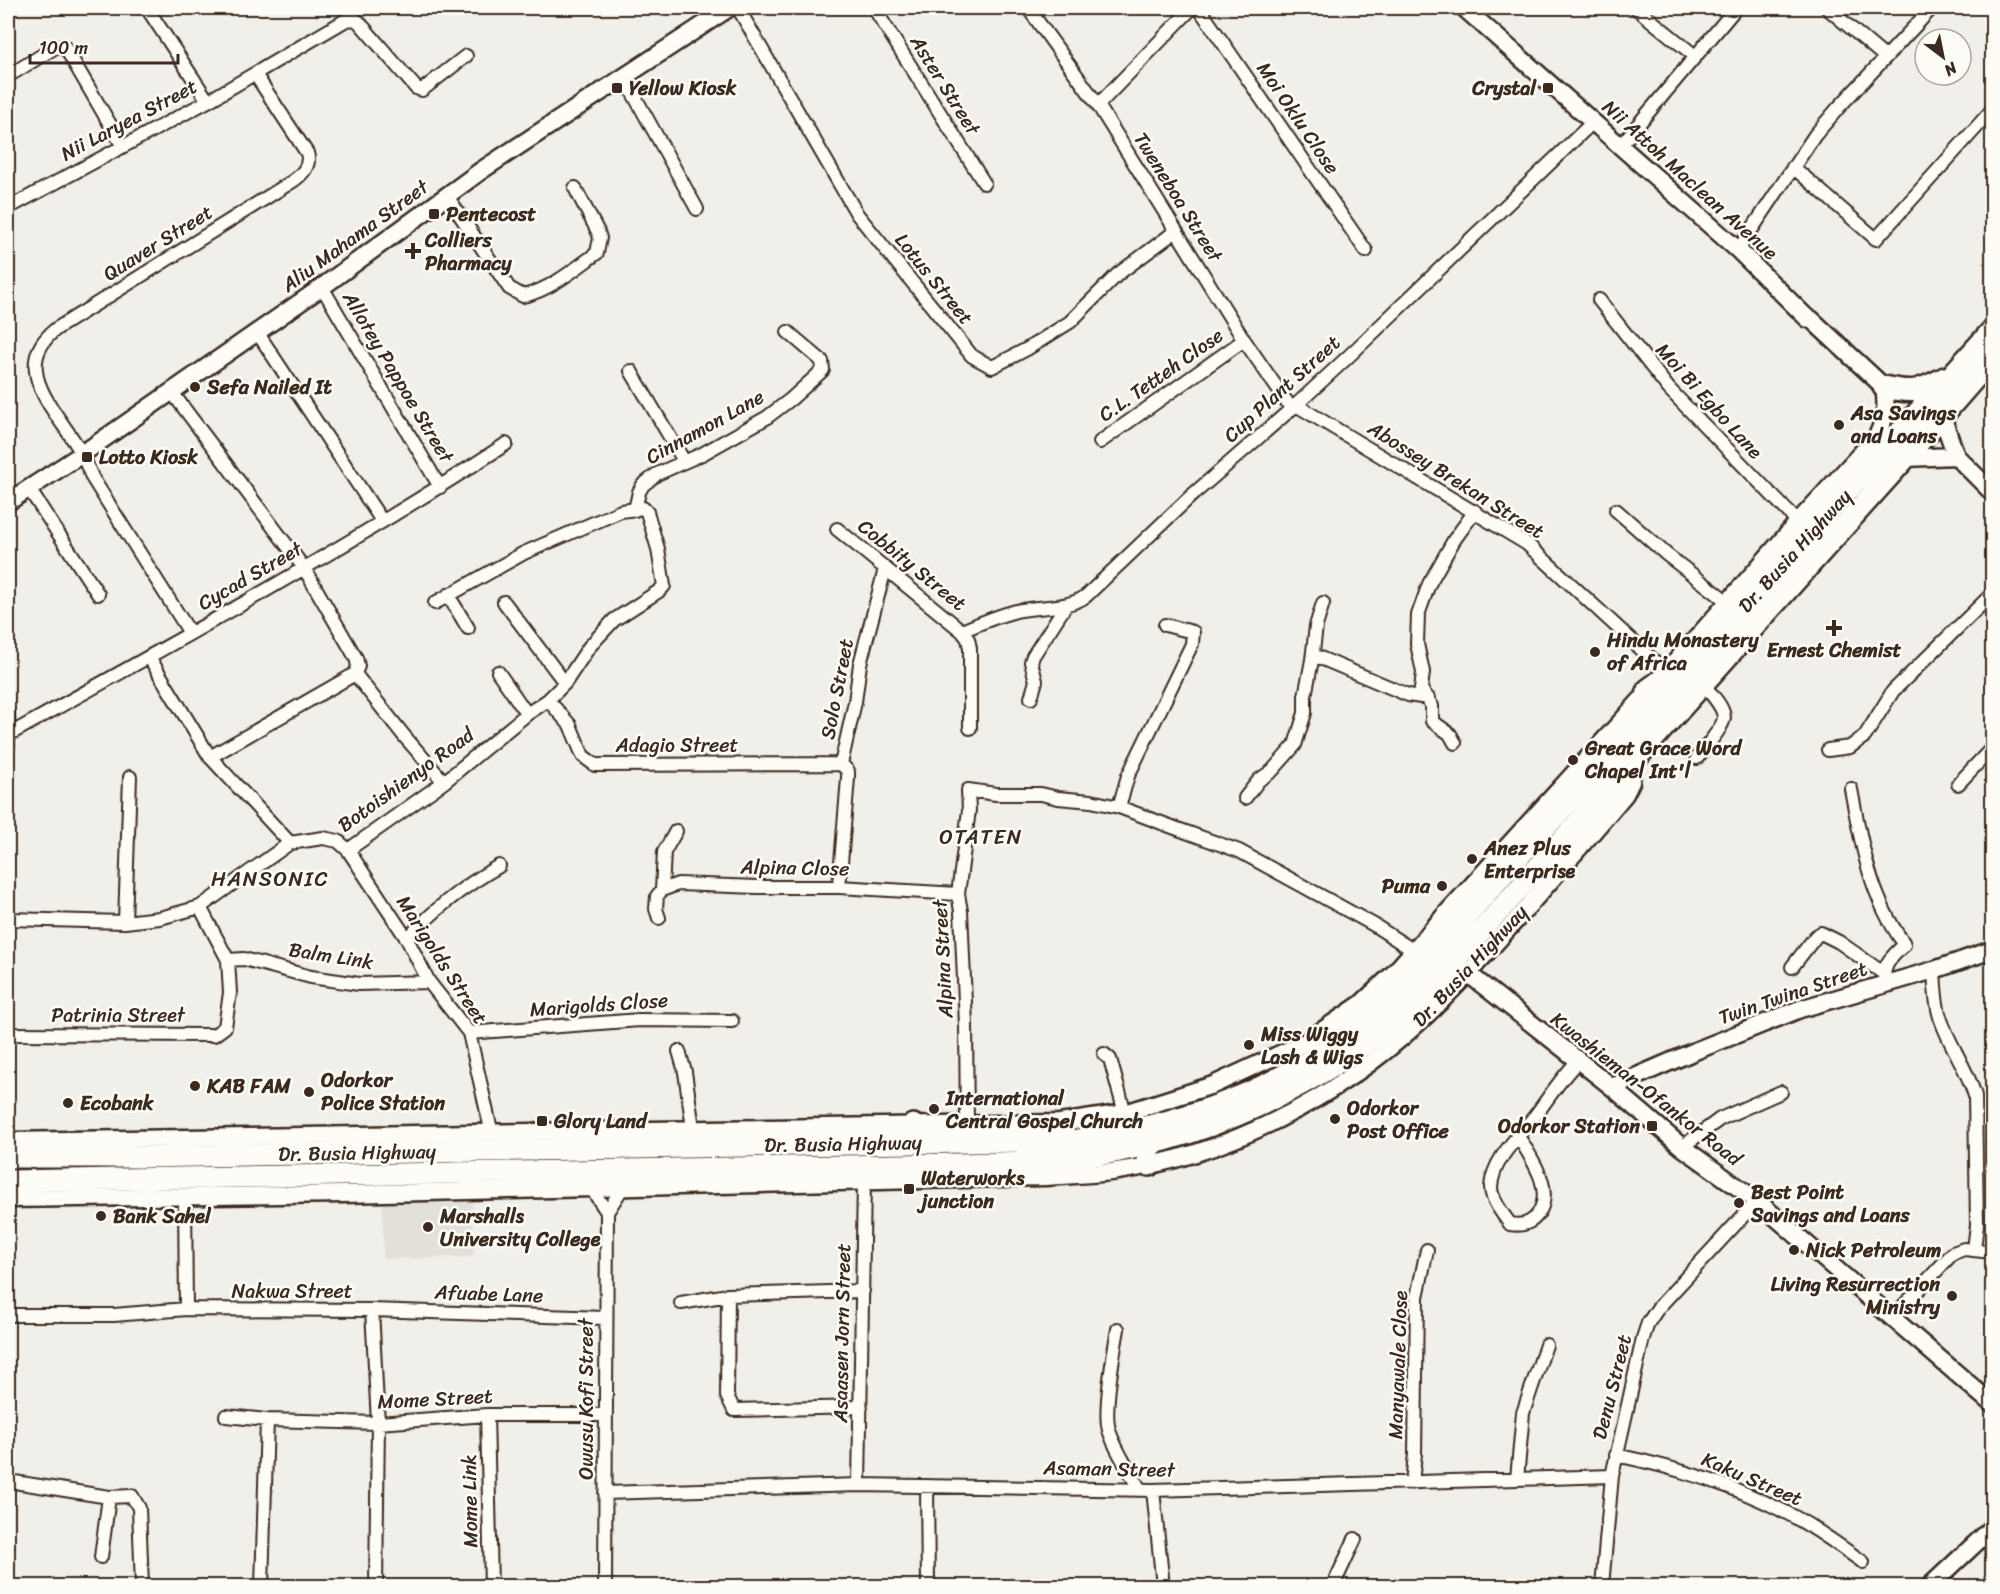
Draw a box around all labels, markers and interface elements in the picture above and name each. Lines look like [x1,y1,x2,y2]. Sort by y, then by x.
scale bar [30,27,178,65]
street label: Aster Street [900,27,990,143]
north arrow [1913,27,1973,87]
text: 100 m [39,32,88,64]
street label: Moi Oklu Close [1247,54,1349,182]
text: N [1938,54,1964,85]
street label: Nii Laryea Street [54,69,204,171]
place label: Yellow Kiosk [629,71,737,106]
place label: Crystal [1471,71,1537,106]
marker: Yellow Kiosk [610,81,624,95]
marker: Crystal [1541,81,1555,95]
street label: Nii Attoh Maclean Avenue [1594,91,1787,269]
street label: Tweneboa Street [1124,125,1232,270]
street label: Aliu Mahama Street [273,170,437,302]
street label: Quaver Street [96,195,220,291]
place label: Pentecost [446,197,536,232]
marker: Pentecost [427,207,441,221]
place label: Colliers Pharmacy [424,223,512,281]
street label: Lotus Street [886,225,983,333]
marker: Colliers Pharmacy [406,244,420,258]
street label: Allotey Pappoe Street [332,284,464,470]
street label: C.L. Tetteh Close [1091,319,1231,431]
street label: Cup Plant Street [1215,326,1349,452]
street label: Moi Bi Egbo Lane [1647,334,1772,468]
place label: Sefa Nailed It [206,370,332,405]
marker: Sefa Nailed It [188,380,202,394]
street label: Cinnamon Lane [639,380,771,474]
place label: Asa Savings and Loans [1850,396,1957,454]
street label: Abossey Brekan Street [1360,411,1551,549]
marker: Asa Savings and Loans [1832,418,1846,432]
place label: Lotto Kiosk [99,440,198,475]
marker: Lotto Kiosk [80,450,94,464]
street label: Dr. Busia Highway [1729,480,1861,621]
street label: Cobbity Street [850,510,975,620]
street label: Cycad Street [191,531,310,620]
marker: Ernest Chemist [1827,621,1841,635]
place label: Hindu Monastery of Africa [1606,623,1759,681]
place label: Ernest Chemist [1767,633,1902,668]
street label: Solo Street [810,635,864,742]
marker: Hindu Monastery of Africa [1588,645,1602,659]
street label: Botoishienyo Road [330,717,483,842]
street label: Adagio Street [615,728,739,763]
place label: Great Grace Word Chapel Int'l [1584,731,1743,789]
marker: Great Grace Word Chapel Int'l [1566,753,1580,767]
district label: OTATEN [939,818,1023,856]
place label: Anez Plus Enterprise [1483,831,1576,889]
street label: Alpina Close [739,850,850,886]
marker: Anez Plus Enterprise [1465,852,1479,866]
district label: HANSONIC [211,860,329,898]
place label: Puma [1382,869,1431,904]
marker: Puma [1435,879,1449,893]
street label: Marigolds Street [387,888,497,1032]
street label: Dr. Busia Highway [1403,896,1537,1036]
street label: Alpina Street [922,898,964,1020]
street label: Balm Link [286,932,376,980]
street label: Twin Twina Street [1714,951,1873,1035]
street label: Marigolds Close [529,983,669,1027]
street label: Patrinia Street [51,998,186,1033]
street label: Kwashieman-Ofankor Road [1542,1003,1751,1176]
place label: Miss Wiggy Lash & Wigs [1260,1017,1364,1075]
marker: Miss Wiggy Lash & Wigs [1242,1038,1256,1052]
place label: Odorkor Police Station [321,1063,445,1121]
place label: KAB FAM [206,1069,291,1104]
marker: KAB FAM [188,1079,202,1093]
place label: International Central Gospel Church [945,1081,1144,1139]
marker: Odorkor Police Station [302,1085,316,1099]
place label: Ecobank [80,1086,155,1121]
place label: Odorkor Post Office [1347,1091,1450,1149]
marker: Ecobank [61,1096,75,1110]
marker: International Central Gospel Church [927,1102,941,1116]
place label: Glory Land [553,1104,648,1139]
place label: Odorkor Station [1498,1109,1640,1144]
marker: Odorkor Post Office [1328,1112,1342,1126]
marker: Glory Land [535,1114,549,1128]
marker: Odorkor Station [1645,1119,1659,1133]
street label: Dr. Busia Highway [764,1125,923,1163]
street label: Dr. Busia Highway [278,1134,437,1172]
place label: Waterworks junction [916,1161,1025,1219]
place label: Best Point Savings and Loans [1750,1175,1910,1233]
marker: Waterworks junction [902,1182,916,1196]
marker: Best Point Savings and Loans [1732,1196,1746,1210]
place label: Bank Sahel [113,1199,212,1234]
place label: Marshalls University College [439,1199,601,1257]
marker: Bank Sahel [94,1209,108,1223]
marker: Marshalls University College [421,1220,435,1234]
place label: Nick Petroleum [1805,1233,1941,1268]
street label: Asaasen Jorn Street [823,1243,861,1424]
marker: Nick Petroleum [1787,1243,1801,1257]
place label: Living Resurrection Ministry [1771,1267,1941,1325]
street label: Nakwa Street [231,1274,353,1309]
street label: Afuabe Lane [433,1275,544,1313]
marker: Living Resurrection Ministry [1945,1289,1959,1303]
street label: Manyawale Close [1378,1290,1418,1440]
street label: Owusu Kofi Street [569,1317,604,1480]
street label: Denu Street [1582,1331,1642,1443]
street label: Mome Street [376,1378,494,1419]
street label: Kaku Street [1696,1442,1808,1516]
street label: Asaman Street [1042,1450,1176,1488]
street label: Mome Link [452,1454,488,1548]

